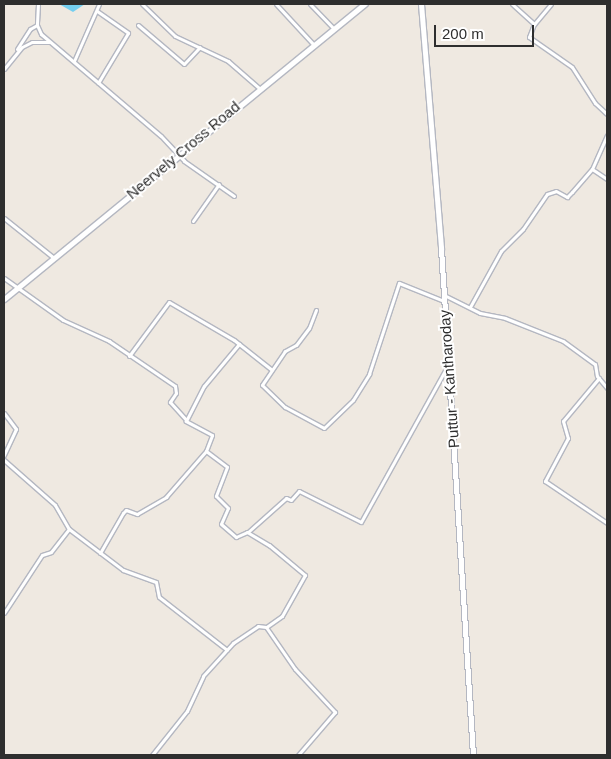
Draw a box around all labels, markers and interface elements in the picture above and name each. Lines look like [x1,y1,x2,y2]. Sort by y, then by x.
scale bar [436,15,536,47]
text: 200 m [442,25,484,42]
street label: Neervely Cross Road [123,97,243,203]
street label: Puttur - Kantharoday [435,309,463,449]

